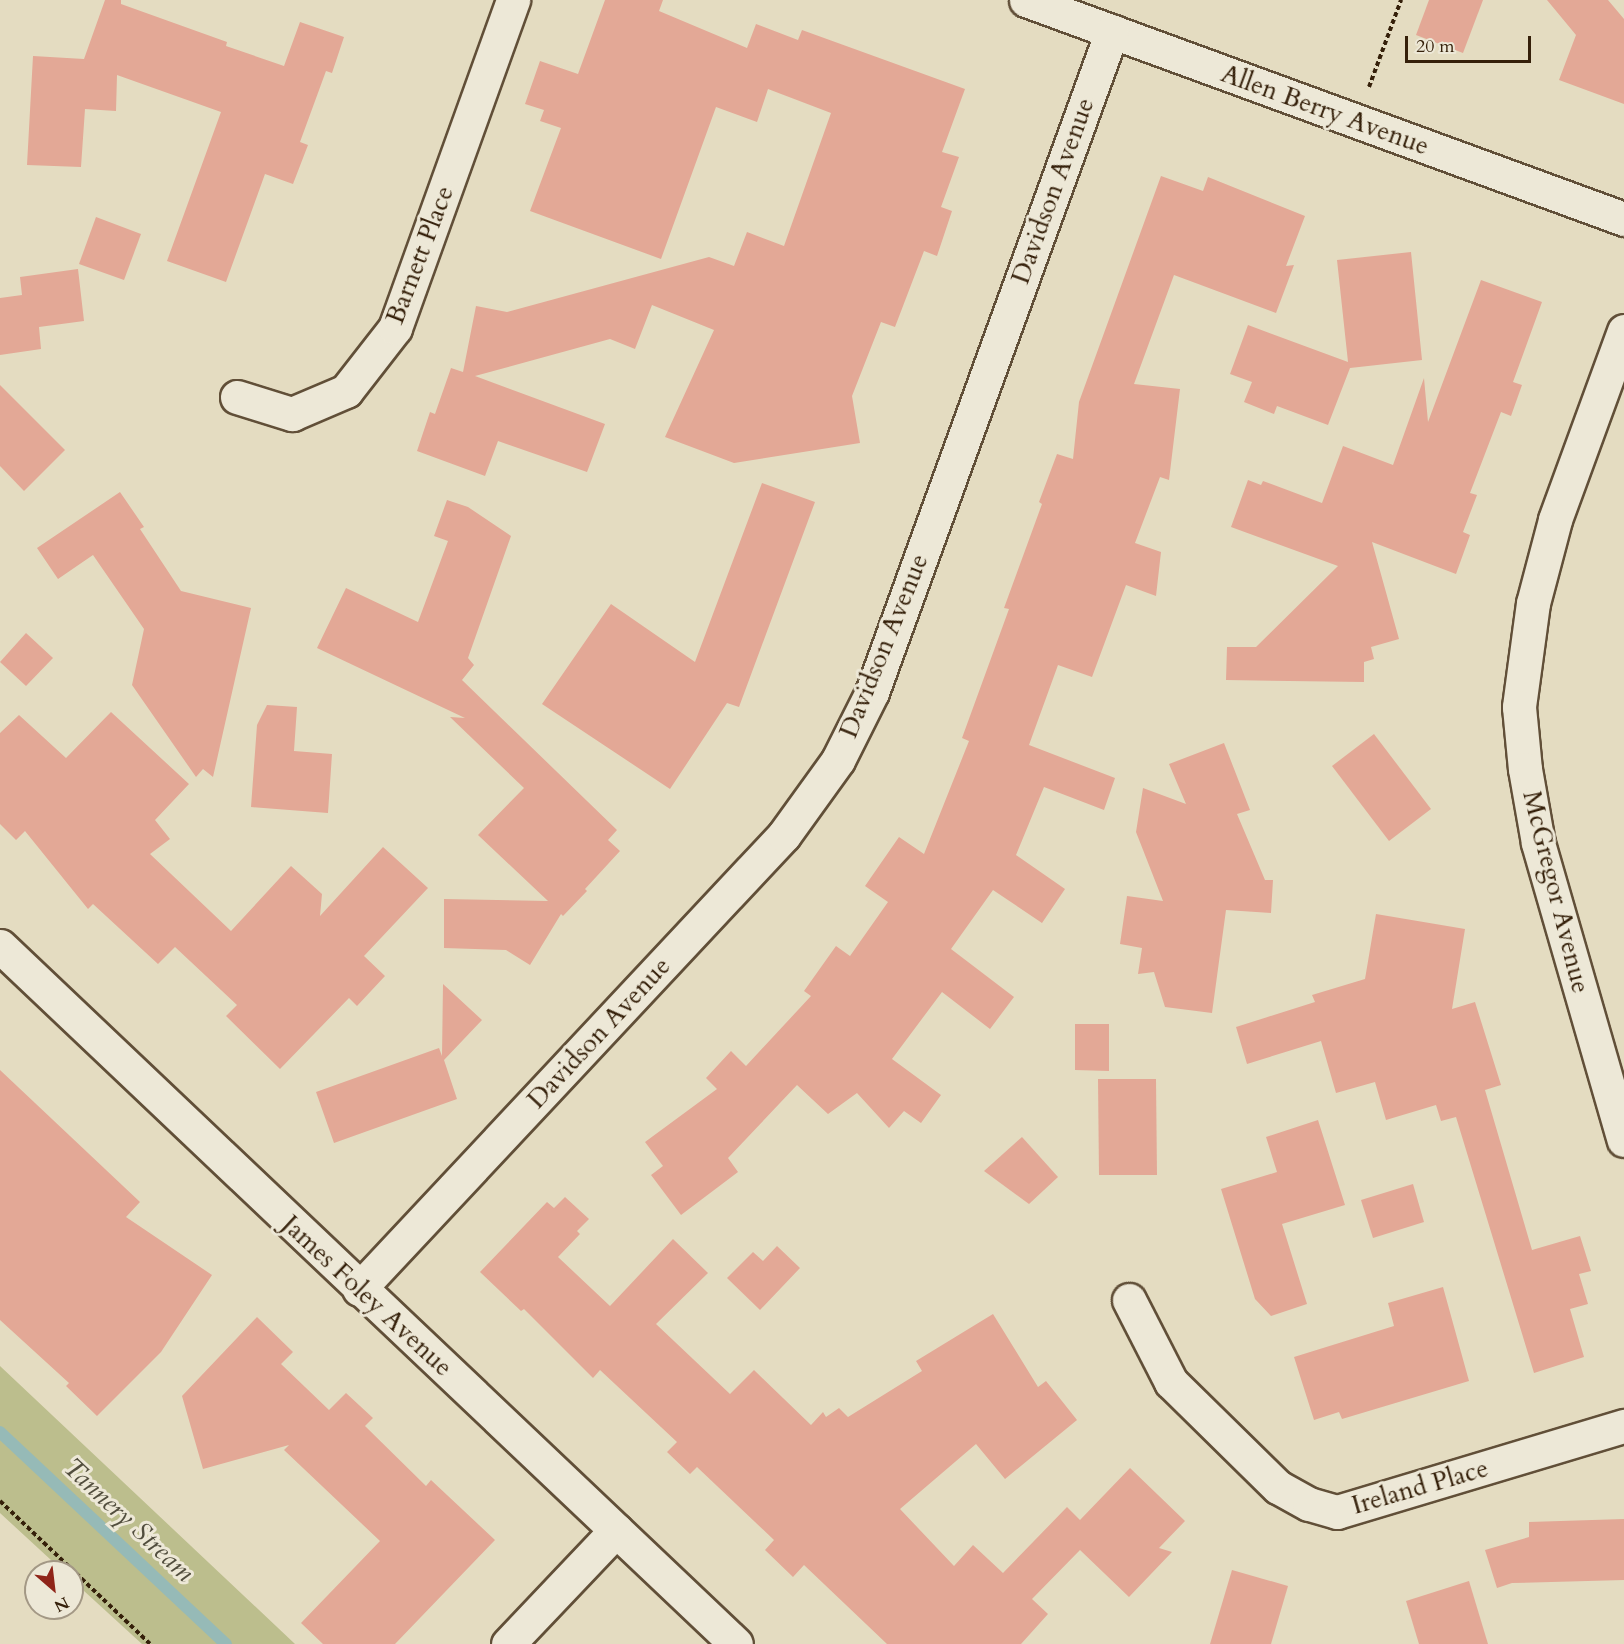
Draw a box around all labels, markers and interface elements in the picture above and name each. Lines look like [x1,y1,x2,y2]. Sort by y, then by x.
scale bar [1408,24,1534,62]
text: 20 m [1416,34,1455,59]
street label: Allen Berry Avenue [1217,58,1433,162]
street label: Davidson Avenue [1005,94,1101,288]
street label: Barnett Place [379,182,461,328]
street label: Davidson Avenue [833,550,935,742]
street label: McGregor Avenue [1516,788,1596,996]
street label: Davidson Avenue [521,951,677,1115]
street label: James Foley Avenue [275,1209,459,1383]
water label: Tannery Stream [57,1451,201,1589]
street label: Ireland Place [1348,1453,1492,1521]
north arrow [24,1560,84,1620]
text: N [50,1591,73,1617]

